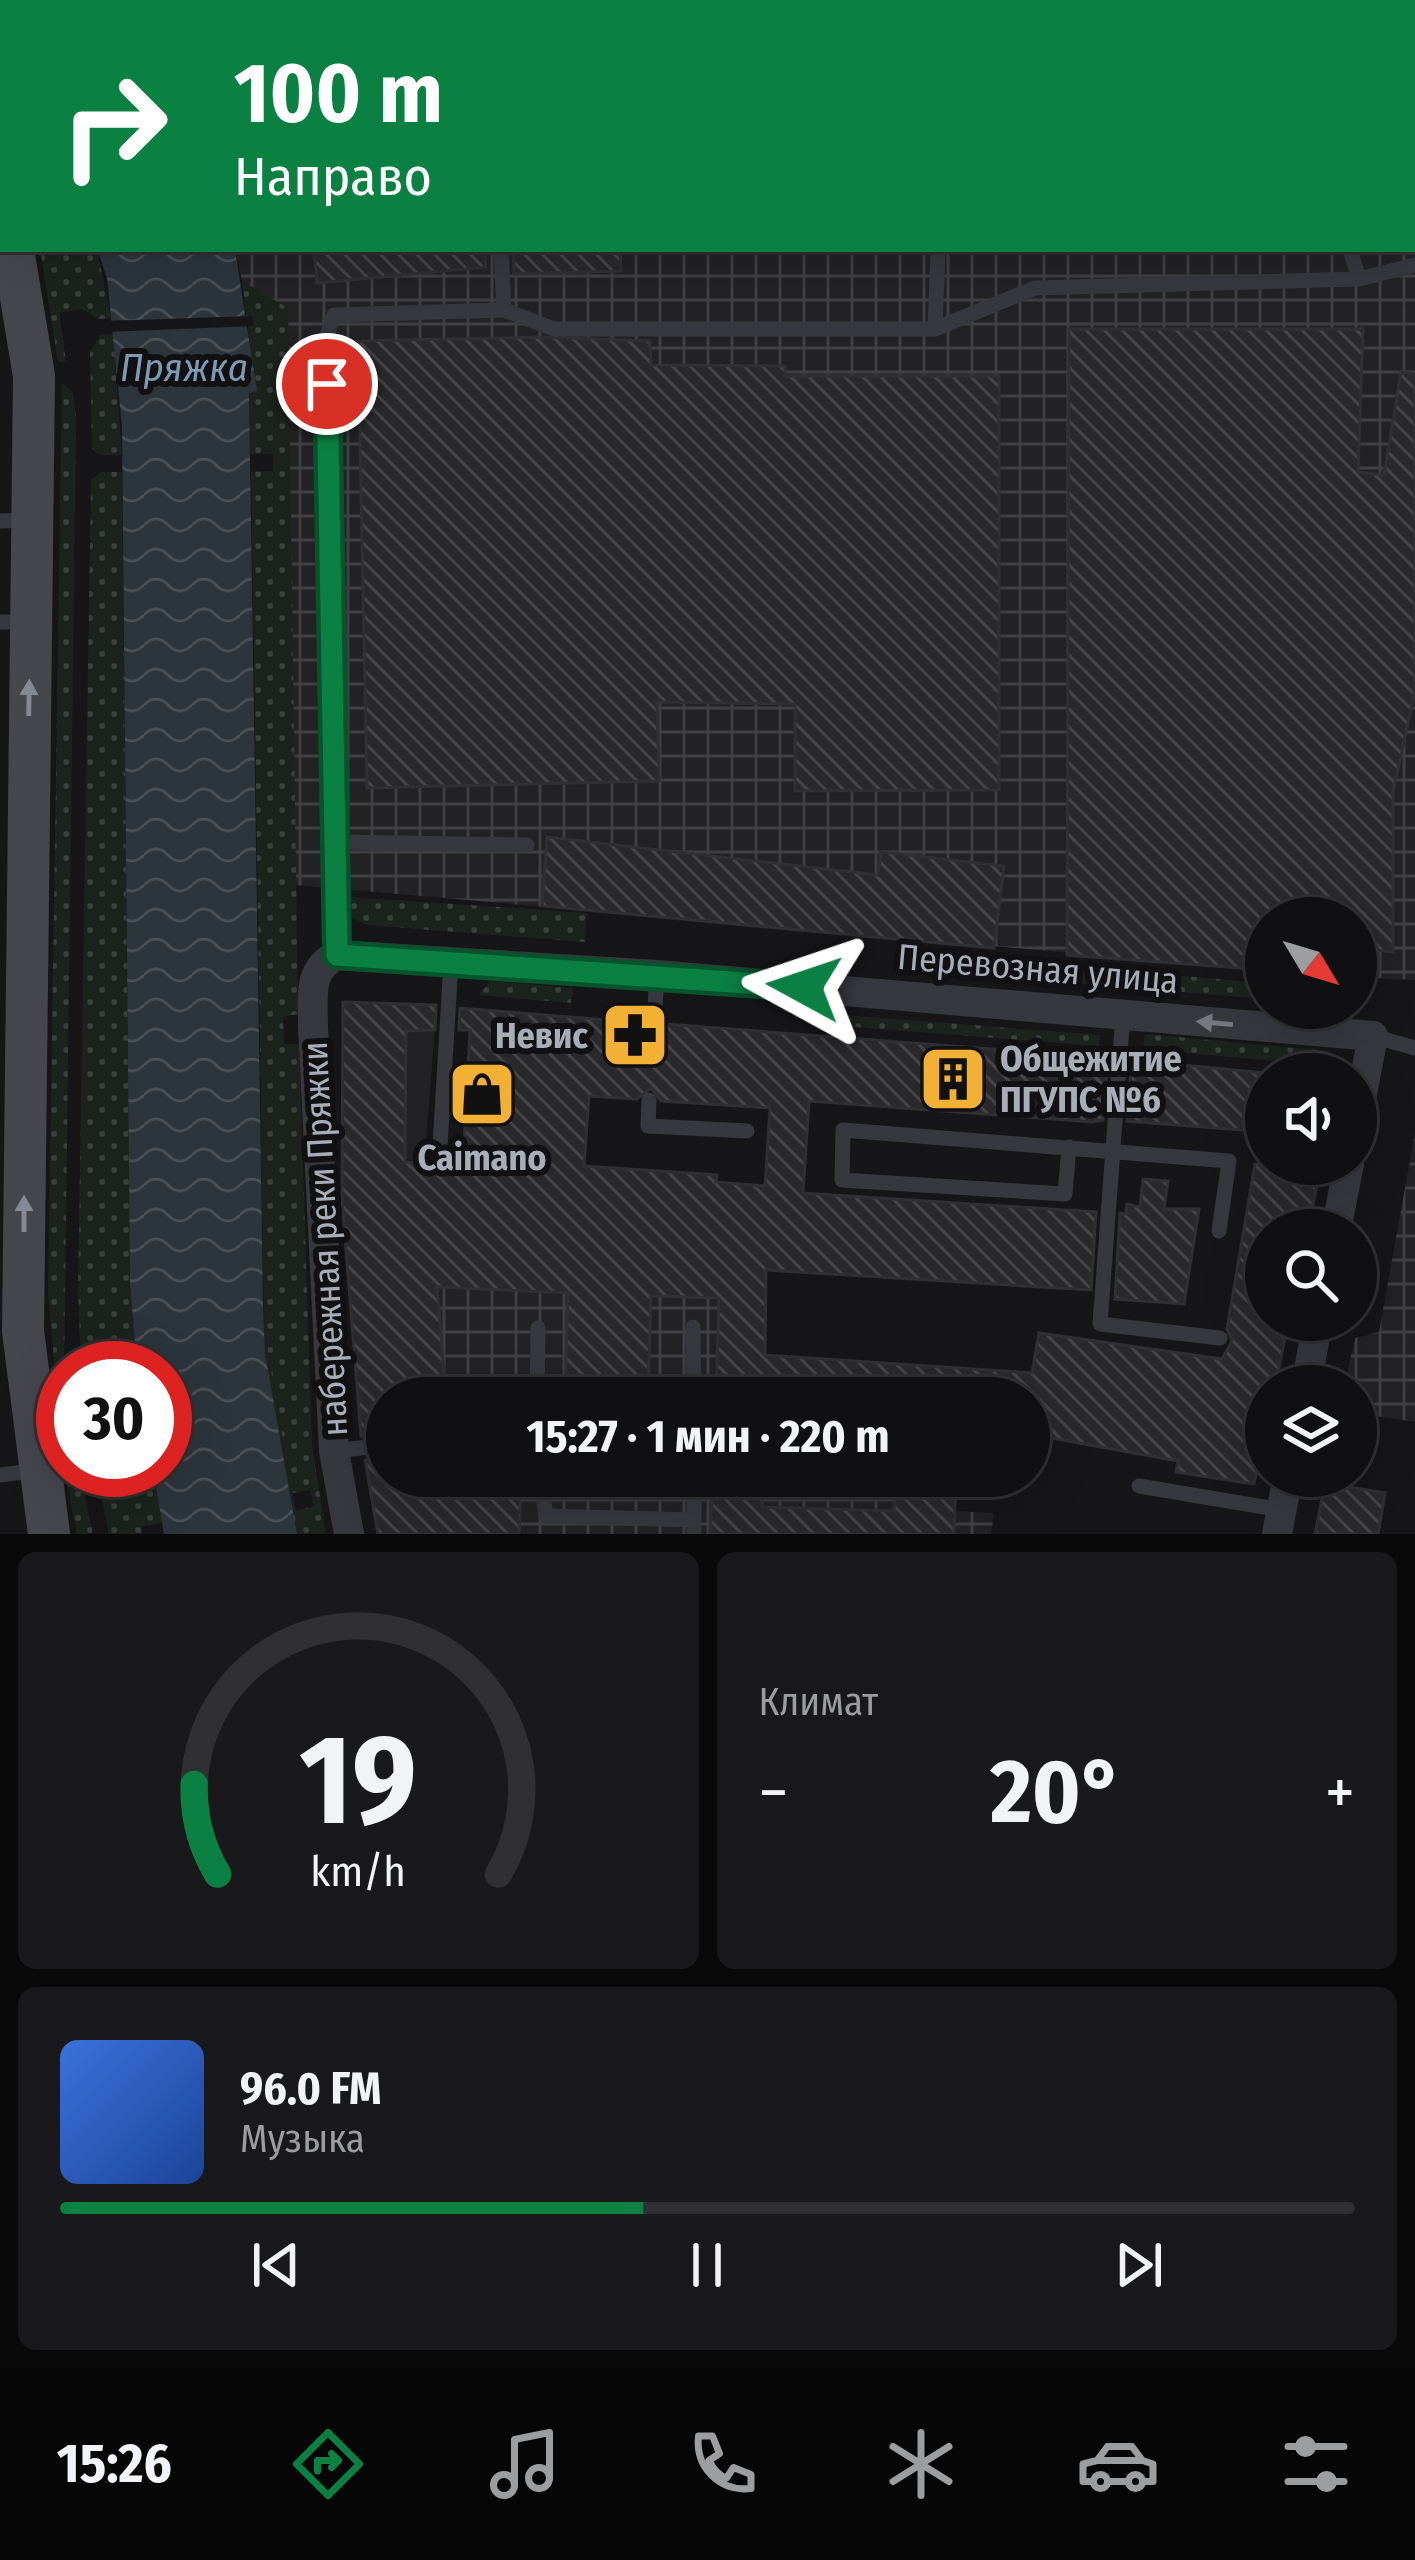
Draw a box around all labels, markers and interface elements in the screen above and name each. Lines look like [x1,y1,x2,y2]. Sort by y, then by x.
text: 100 m [234,43,443,144]
icon: right [36,48,192,204]
text: Направо [234,145,432,209]
pin [276,333,378,435]
water label: Пряжка [120,345,248,391]
icon: arrive [294,351,360,417]
one-way arrow [19,678,39,716]
north arrow [1245,897,1377,1029]
map controls [1245,897,1377,1497]
position arrow [741,924,867,1050]
street label: Перевозная улица [896,935,1180,1003]
pharmacy icon: Невис [600,1000,670,1070]
one-way arrow [1196,1013,1233,1032]
place label: Невис [495,1014,588,1058]
place label: Общежитие ПГУПС №6 [1000,1037,1182,1122]
street label: набережная реки Пряжки [293,1040,357,1437]
building icon: Общежитие ПГУПС №6 [918,1044,988,1114]
button: sound [1245,1053,1377,1185]
shop icon: Caimano [447,1059,517,1129]
place label: Caimano [417,1136,547,1180]
one-way arrow [14,1194,34,1232]
button: search [1245,1209,1377,1341]
speed limit sign: 30 [36,1341,192,1497]
button: layers [1245,1365,1377,1497]
text: 15:27 · 1 мин · 220 m [526,1410,890,1464]
text: Климат [759,1679,878,1725]
text: 19 [300,1706,417,1856]
text: 20° [990,1738,1123,1846]
text: − [759,1753,788,1832]
text: + [1325,1753,1355,1832]
text: km/h [310,1845,406,1896]
text: 96.0 FM [240,2062,381,2116]
text: Музыка [240,2116,365,2162]
icon: previous [243,2232,309,2298]
icon: pause [674,2232,740,2298]
icon: next [1106,2232,1172,2298]
icon: directions [286,2422,370,2506]
icon: music [483,2422,567,2506]
icon: phone [681,2422,765,2506]
icon: climate [879,2422,963,2506]
icon: car [1076,2422,1160,2506]
icon: filters [1274,2422,1358,2506]
text: 15:26 [57,2432,172,2496]

